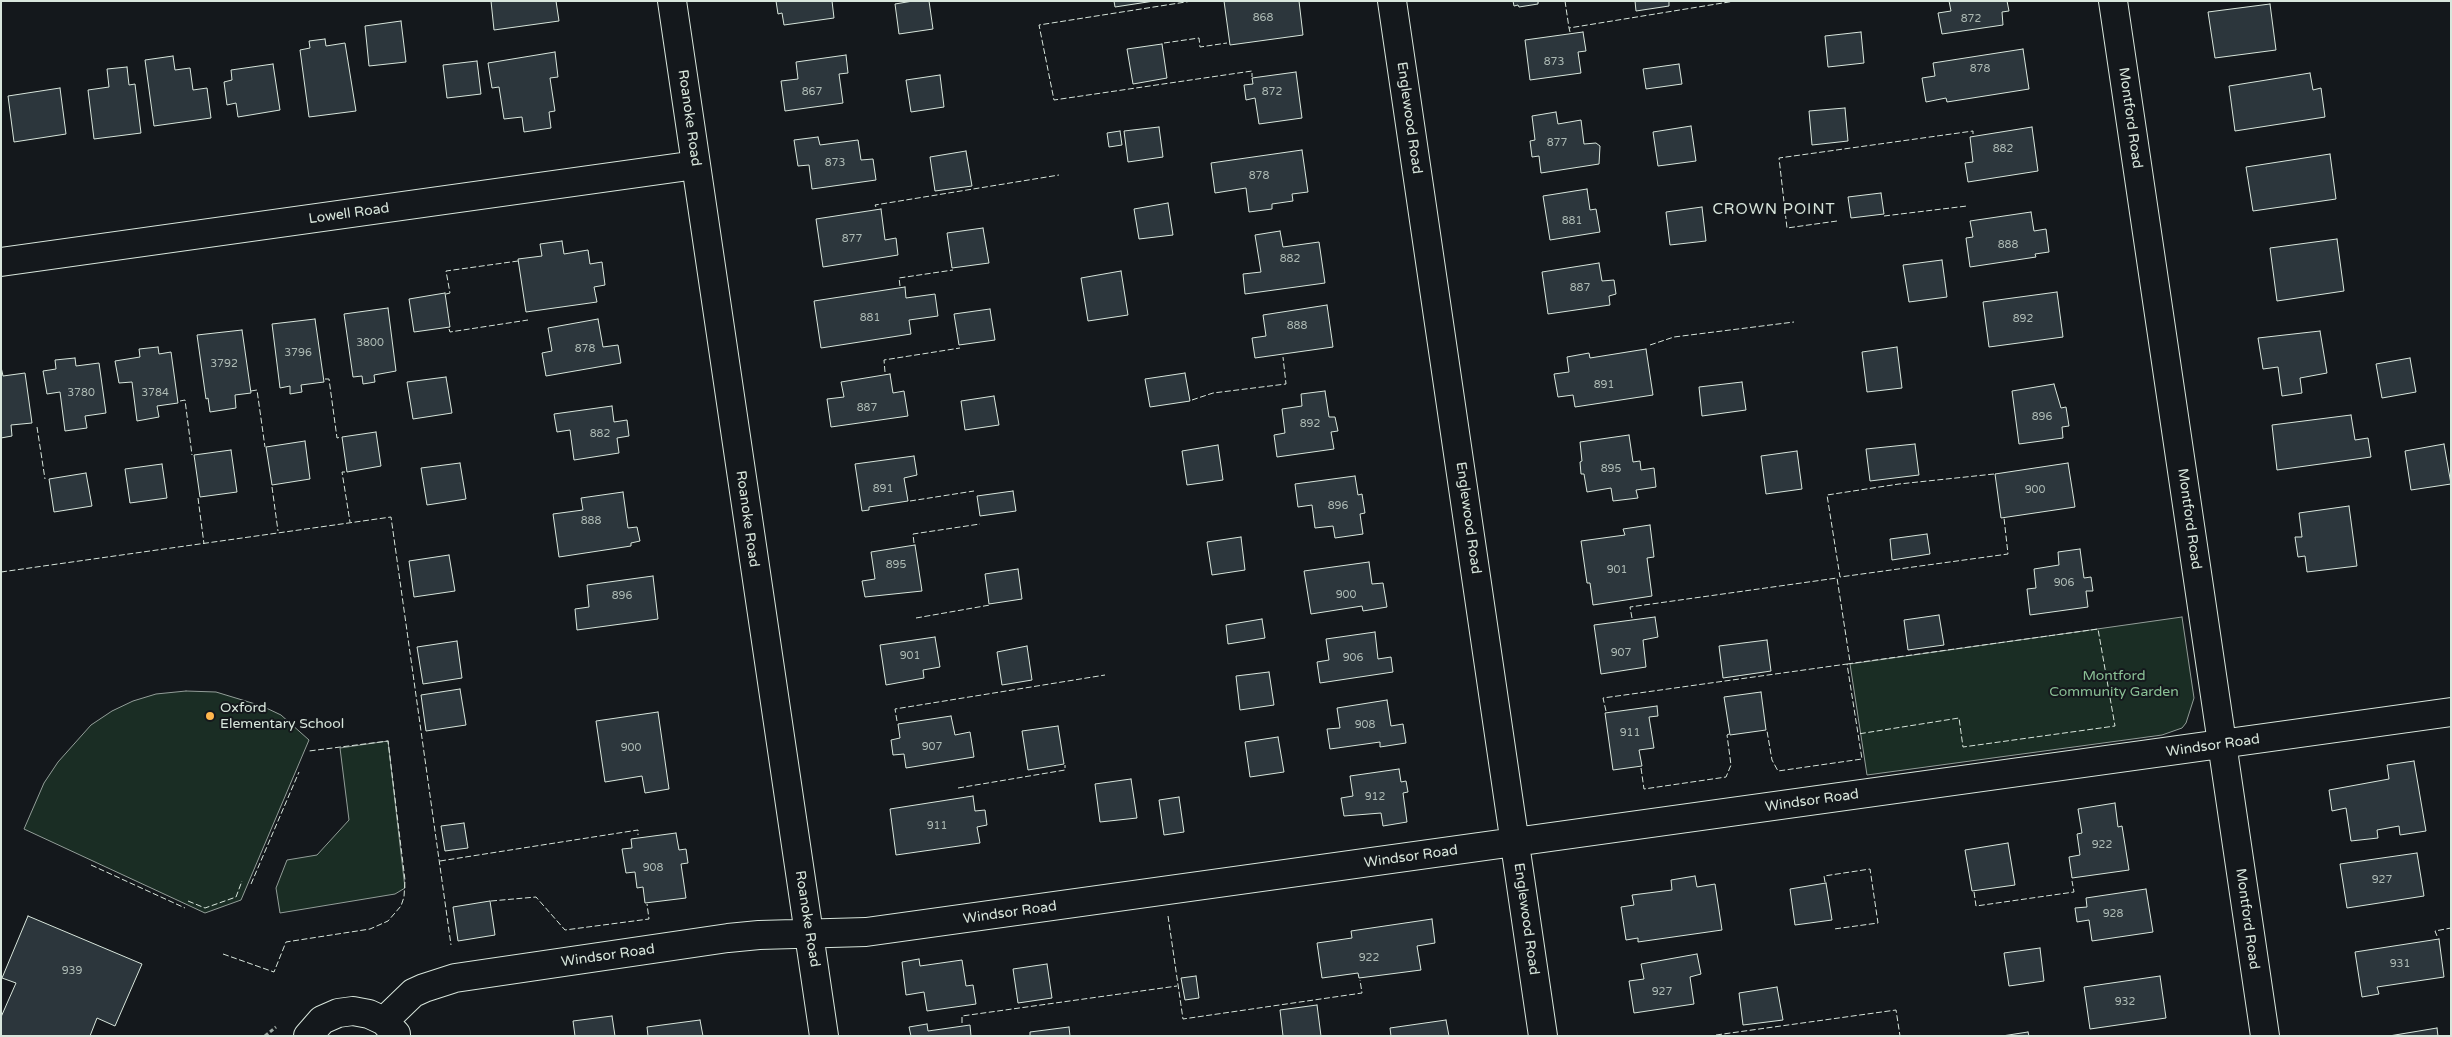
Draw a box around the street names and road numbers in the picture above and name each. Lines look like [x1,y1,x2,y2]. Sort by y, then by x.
street label: Englewood Road [1393,61,1425,175]
street label: Montford Road [2115,66,2145,170]
street label: Roanoke Road [674,68,704,168]
street label: Lowell Road [308,200,390,228]
street label: Englewood Road [1452,461,1484,575]
street label: Montford Road [2174,467,2204,571]
street label: Roanoke Road [732,469,762,569]
street label: Windsor Road [2165,731,2261,761]
street label: Windsor Road [1764,786,1860,816]
street label: Windsor Road [1363,842,1459,872]
street label: Englewood Road [1510,862,1542,976]
street label: Montford Road [2232,867,2262,971]
street label: Roanoke Road [791,869,823,969]
street label: Windsor Road [962,898,1058,928]
street label: Windsor Road [560,941,656,971]

